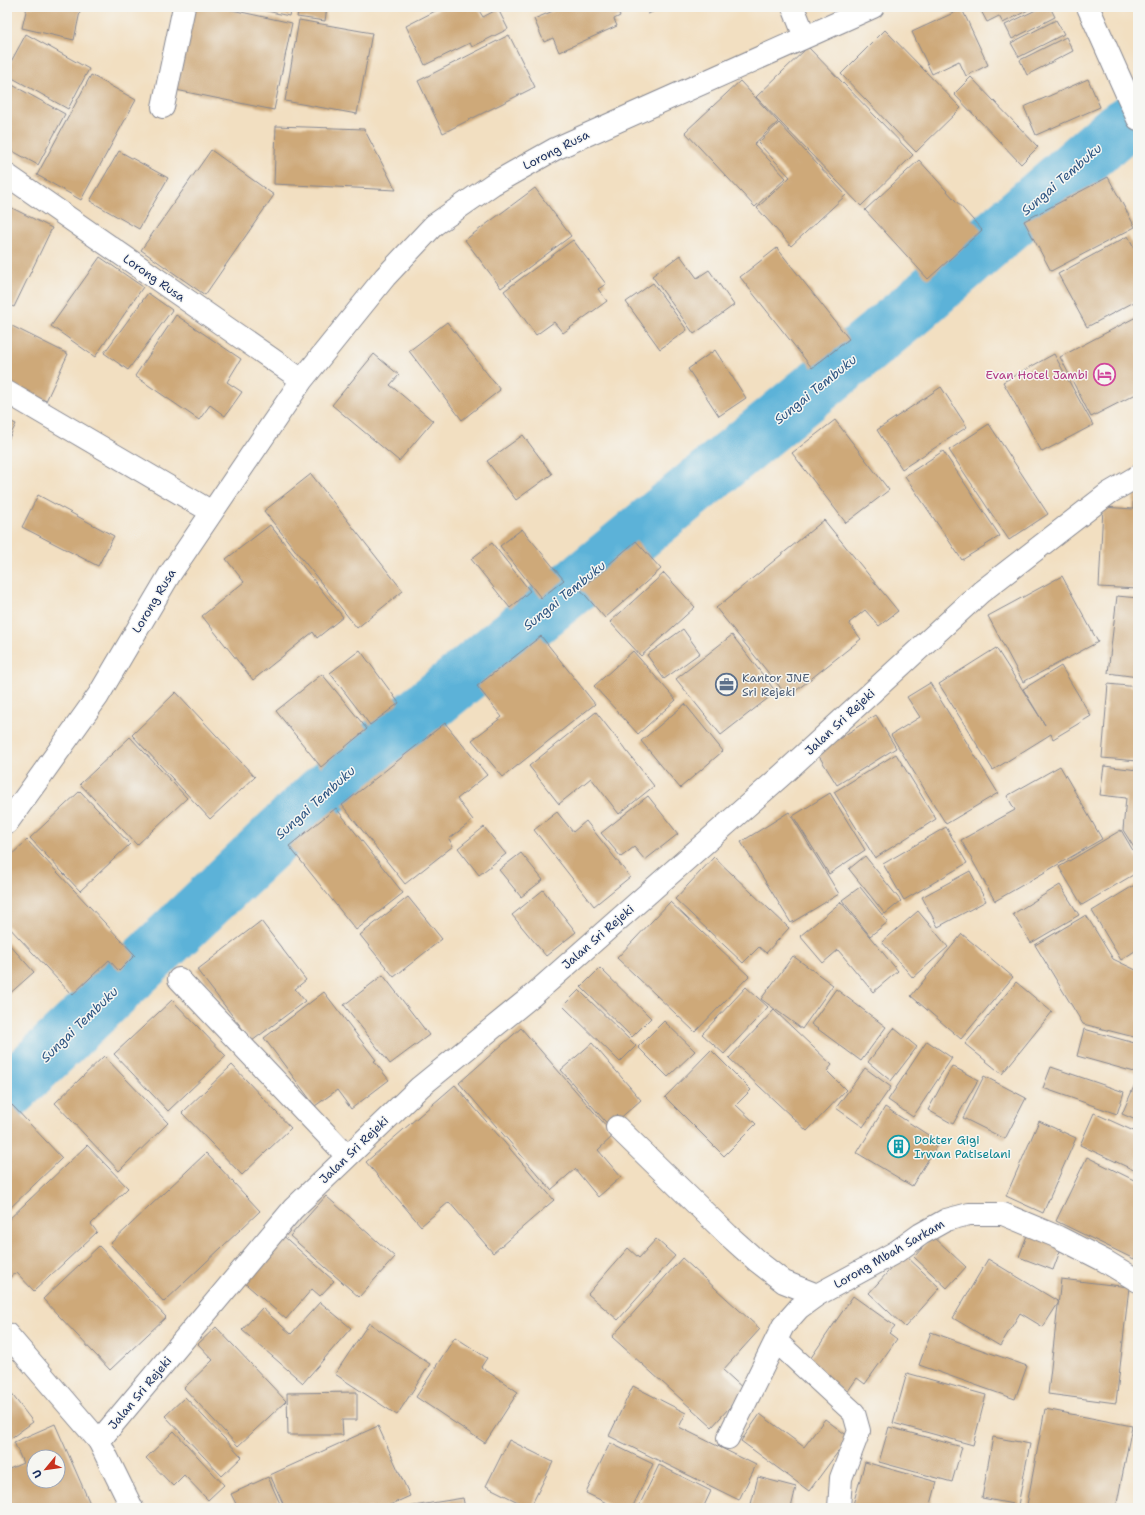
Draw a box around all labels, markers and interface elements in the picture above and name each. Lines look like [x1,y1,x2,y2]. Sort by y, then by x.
street label: Lorong Rusa [520,126,592,174]
water label: Sungai Tembuku [1017,139,1106,219]
street label: Lorong Rusa [120,251,189,306]
water label: Sungai Tembuku [770,351,861,428]
hotel icon: Evan Hotel Jambi [1091,362,1117,388]
place label: Evan Hotel Jambi [986,367,1088,383]
water label: Sungai Tembuku [519,557,610,634]
street label: Lorong Rusa [128,565,180,636]
place label: Kantor JNE Sri Rejeki [742,670,810,700]
office icon: Kantor JNE Sri Rejeki [713,672,739,698]
street label: Jalan Sri Rejeki [801,685,879,759]
water label: Sungai Tembuku [272,762,359,843]
street label: Jalan Sri Rejeki [559,901,637,973]
water label: Sungai Tembuku [37,983,122,1066]
street label: Jalan Sri Rejeki [316,1113,392,1187]
place label: Dokter Gigi Irwan Patiselani [914,1132,1011,1162]
building icon: Dokter Gigi Irwan Patiselani [885,1134,911,1160]
street label: Lorong Mbah Sarkam [831,1216,947,1292]
street label: Jalan Sri Rejeki [105,1353,175,1433]
north arrow [26,1449,66,1489]
text: U [29,1467,46,1481]

